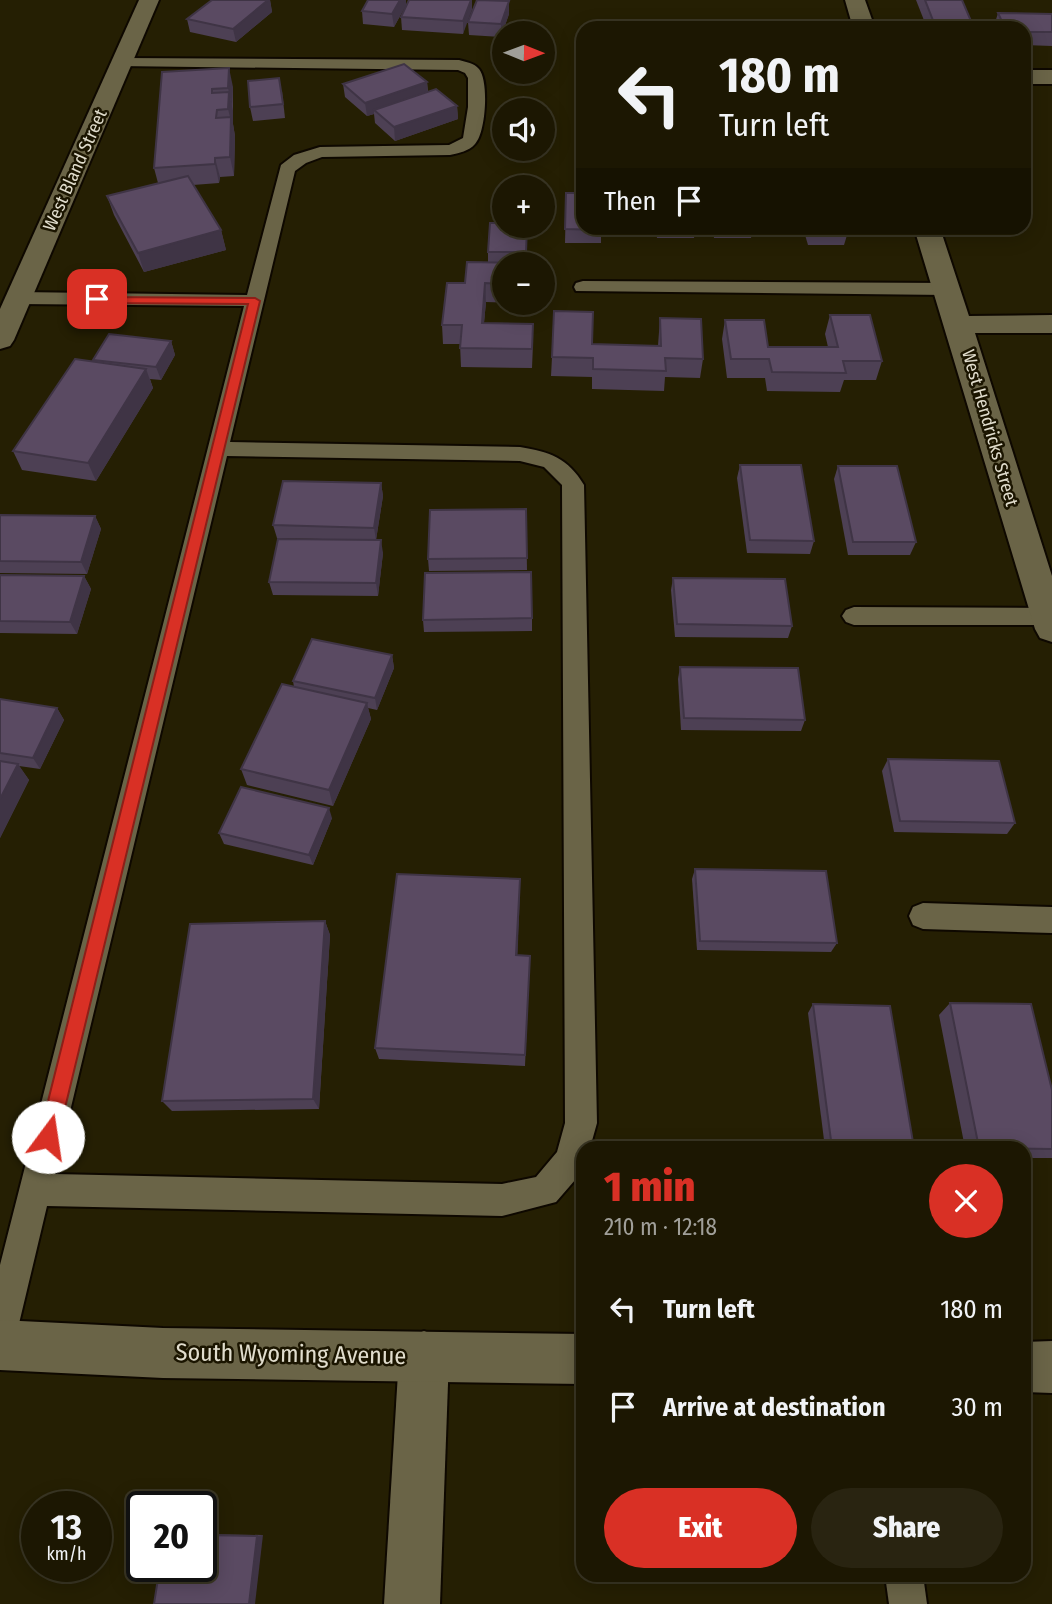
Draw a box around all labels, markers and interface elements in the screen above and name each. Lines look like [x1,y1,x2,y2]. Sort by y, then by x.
north arrow [492,21,555,84]
map controls [492,21,555,315]
text: 180 m [719,46,840,105]
icon: left [604,49,695,140]
button: sound [492,98,555,161]
street label: West Bland Street [38,106,112,234]
text: Turn left [719,106,829,144]
button: + [492,175,555,238]
icon: arrive [670,182,708,220]
text: Then [604,186,656,217]
button: − [492,252,555,315]
pin [67,269,127,329]
icon: arrive [78,280,116,318]
street label: West Hendricks Street [957,347,1023,509]
position arrow [11,1100,85,1174]
text: 1 min [604,1162,695,1212]
button: close [929,1164,1003,1238]
text: 210 m · 12:18 [604,1213,717,1241]
icon: left [604,1290,642,1328]
text: Turn left [663,1294,755,1325]
text: 180 m [940,1294,1003,1325]
street label: South Wyoming Avenue [175,1338,407,1370]
icon: arrive [604,1388,642,1426]
text: Arrive at destination [663,1392,886,1423]
text: 30 m [952,1392,1003,1423]
button: Exit [604,1488,797,1568]
button: Share [811,1488,1003,1568]
speed limit sign: 20 [126,1491,217,1582]
text: 13 [51,1506,82,1548]
text: km/h [46,1543,87,1565]

